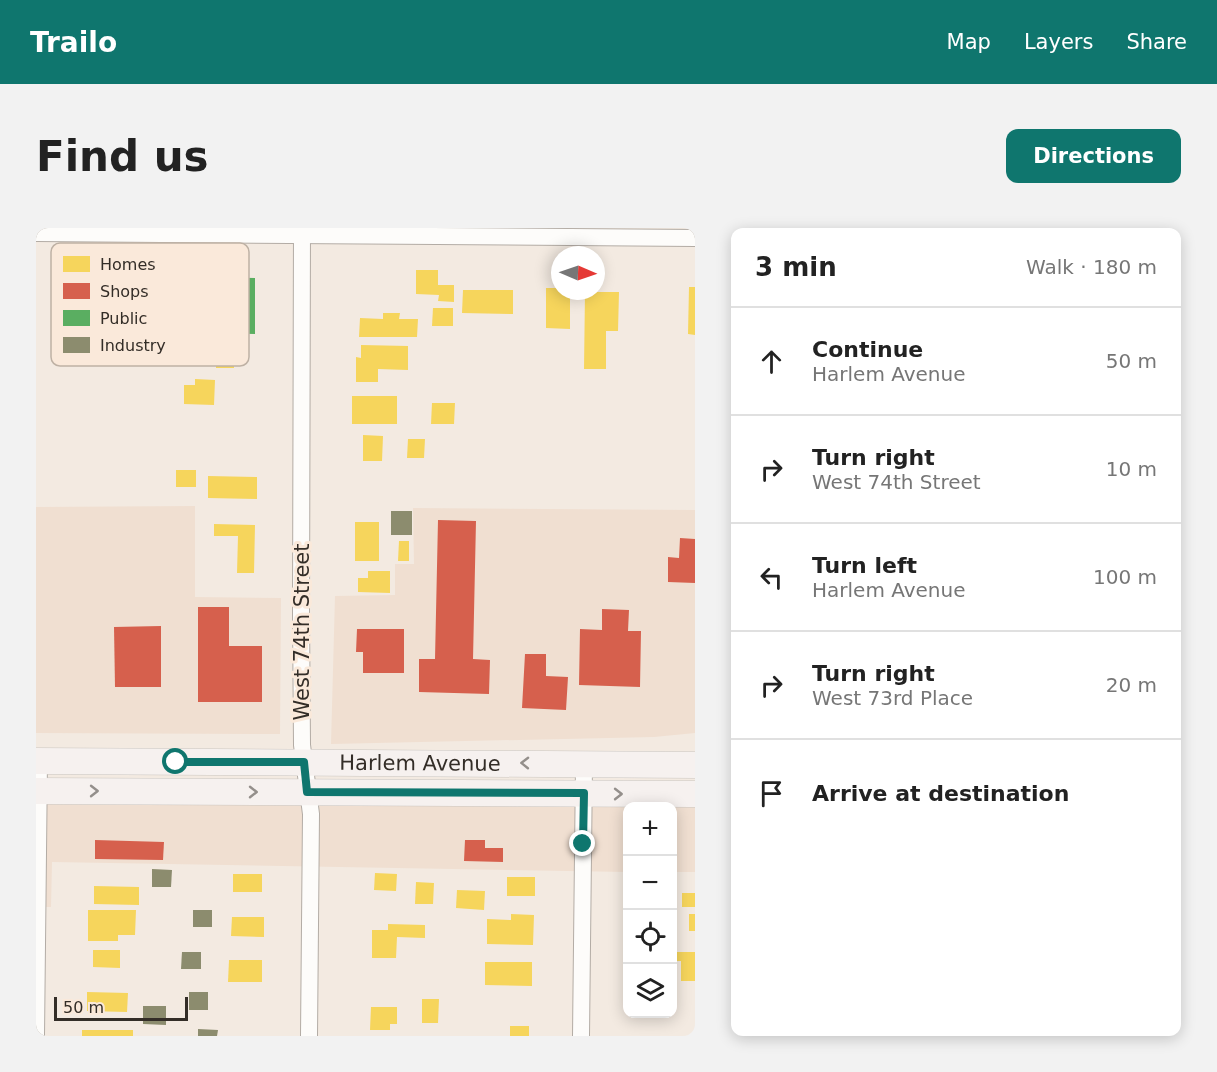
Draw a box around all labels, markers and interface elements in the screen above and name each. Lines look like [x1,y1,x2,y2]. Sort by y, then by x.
text: Trailo [30,26,117,59]
text: Map [947,30,991,54]
text: Layers [1024,30,1093,54]
text: Share [1126,30,1187,54]
button: Directions [1006,129,1181,183]
text: Find us [36,132,209,181]
legend [51,243,249,366]
north arrow [551,246,605,300]
text: 3 min [755,252,837,282]
text: Homes [100,255,156,274]
text: Walk · 180 m [1026,255,1157,279]
text: Shops [100,282,149,301]
text: Public [100,309,147,328]
text: Industry [100,336,166,355]
text: Continue [812,337,923,362]
icon: ahead [755,345,788,378]
text: 50 m [1106,349,1157,373]
text: Harlem Avenue [812,362,966,386]
text: Turn right [812,445,935,470]
icon: right [755,453,788,486]
text: 10 m [1106,457,1157,481]
text: West 74th Street [812,470,981,494]
street label: West 74th Street [290,543,314,721]
text: Turn left [812,553,917,578]
icon: left [755,561,788,594]
text: 100 m [1093,565,1157,589]
text: Harlem Avenue [812,578,966,602]
text: Turn right [812,661,935,686]
icon: right [755,669,788,702]
text: 20 m [1106,673,1157,697]
text: West 73rd Place [812,686,973,710]
route start [162,748,188,774]
street label: Harlem Avenue [339,751,501,776]
one-way arrow [521,757,530,769]
icon: arrive [755,777,788,810]
text: Arrive at destination [812,781,1069,806]
one-way arrow [90,785,99,797]
one-way arrow [249,786,258,798]
one-way arrow [613,787,622,800]
map controls [623,802,677,1018]
button: + [623,802,677,856]
route end [569,830,595,856]
button: − [623,856,677,910]
button: locate [623,910,677,964]
button: layers [623,964,677,1018]
scale bar [54,994,188,1022]
text: 50 m [63,998,104,1017]

